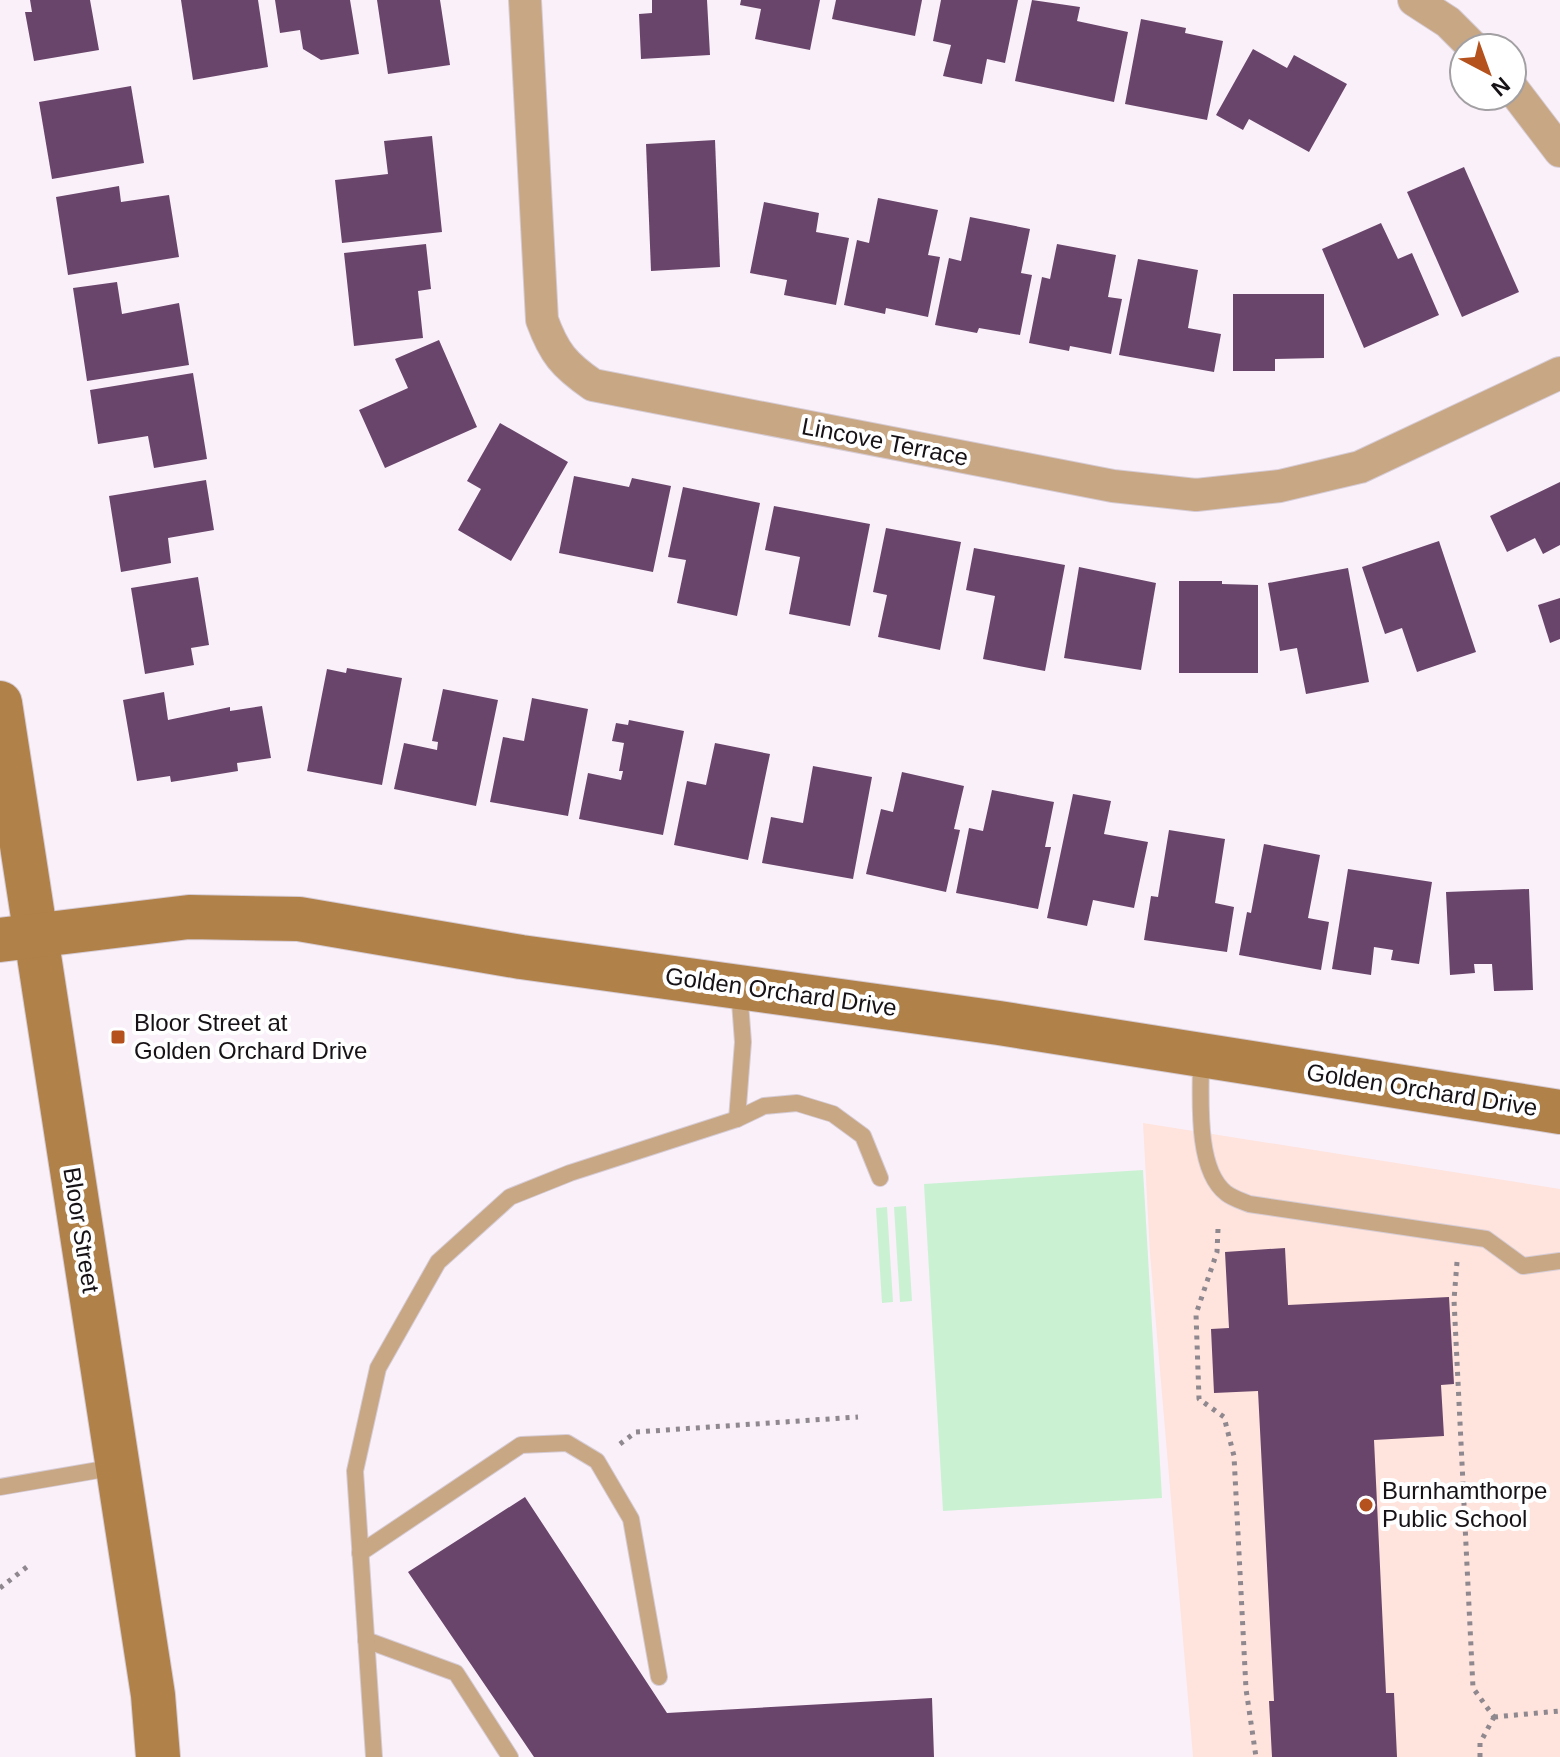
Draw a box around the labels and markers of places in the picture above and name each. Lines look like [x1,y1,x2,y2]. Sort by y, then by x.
place label: Bloor Street at Golden Orchard Drive [134,1009,367,1064]
marker: Bloor Street at Golden Orchard Drive [109,1028,127,1046]
place label: Burnhamthorpe Public School [1382,1477,1547,1532]
marker: Burnhamthorpe Public School [1357,1496,1375,1514]

